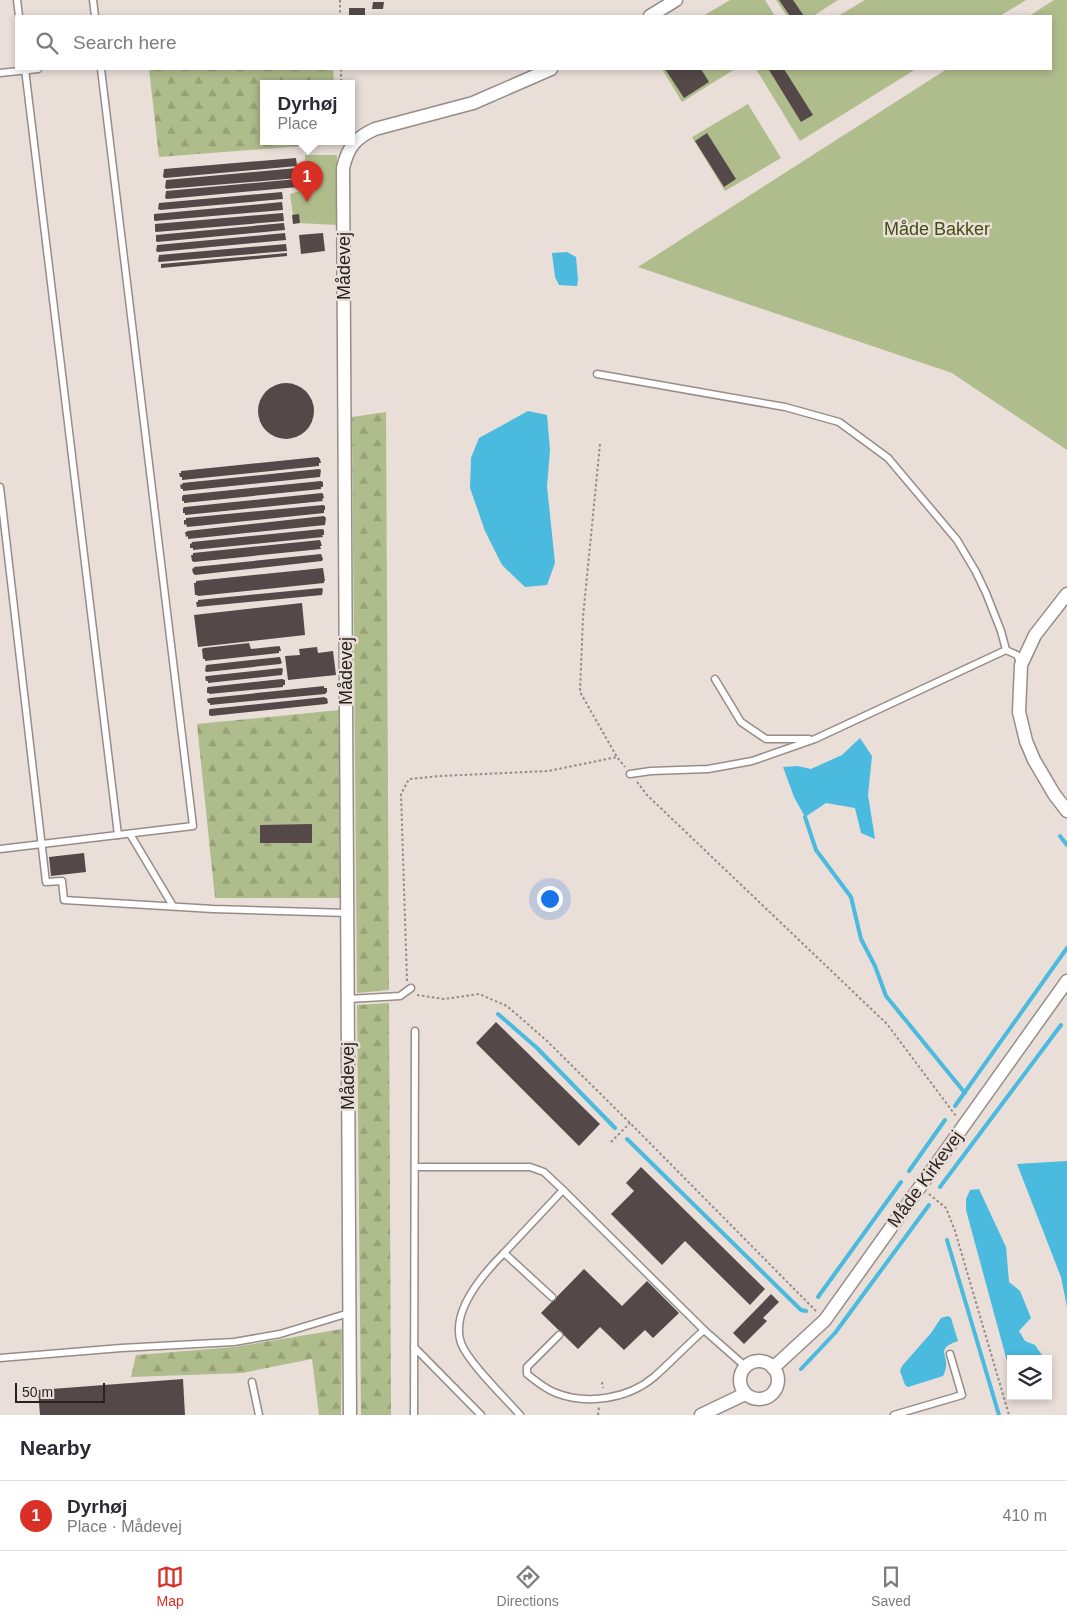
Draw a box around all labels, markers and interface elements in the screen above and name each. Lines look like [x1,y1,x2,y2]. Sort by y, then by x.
search box [15,15,1052,70]
icon: search [33,29,61,57]
text: Search here [73,32,177,53]
popup [260,80,355,145]
text: Dyrhøj [277,93,338,114]
text: Place [277,115,317,132]
pin: 1 [291,161,323,202]
park label: Måde Bakker [884,219,990,239]
street label: Mådevej [334,232,354,300]
street label: Mådevej [336,637,356,705]
your location [537,886,563,912]
street label: Mådevej [338,1042,358,1110]
street label: Måde Kirkevej [883,1127,967,1231]
map controls [1007,1355,1052,1400]
button: layers [1007,1355,1052,1400]
scale bar [15,1380,105,1403]
text: 50 m [22,1384,53,1400]
text: Nearby [20,1436,91,1459]
text: Dyrhøj [67,1496,127,1517]
text: 1 [32,1507,40,1524]
text: 410 m [1003,1507,1047,1524]
text: Place · Mådevej [67,1518,182,1535]
tab: Map [156,1563,184,1609]
tab: Directions [497,1563,559,1609]
tab: Saved [871,1563,911,1609]

